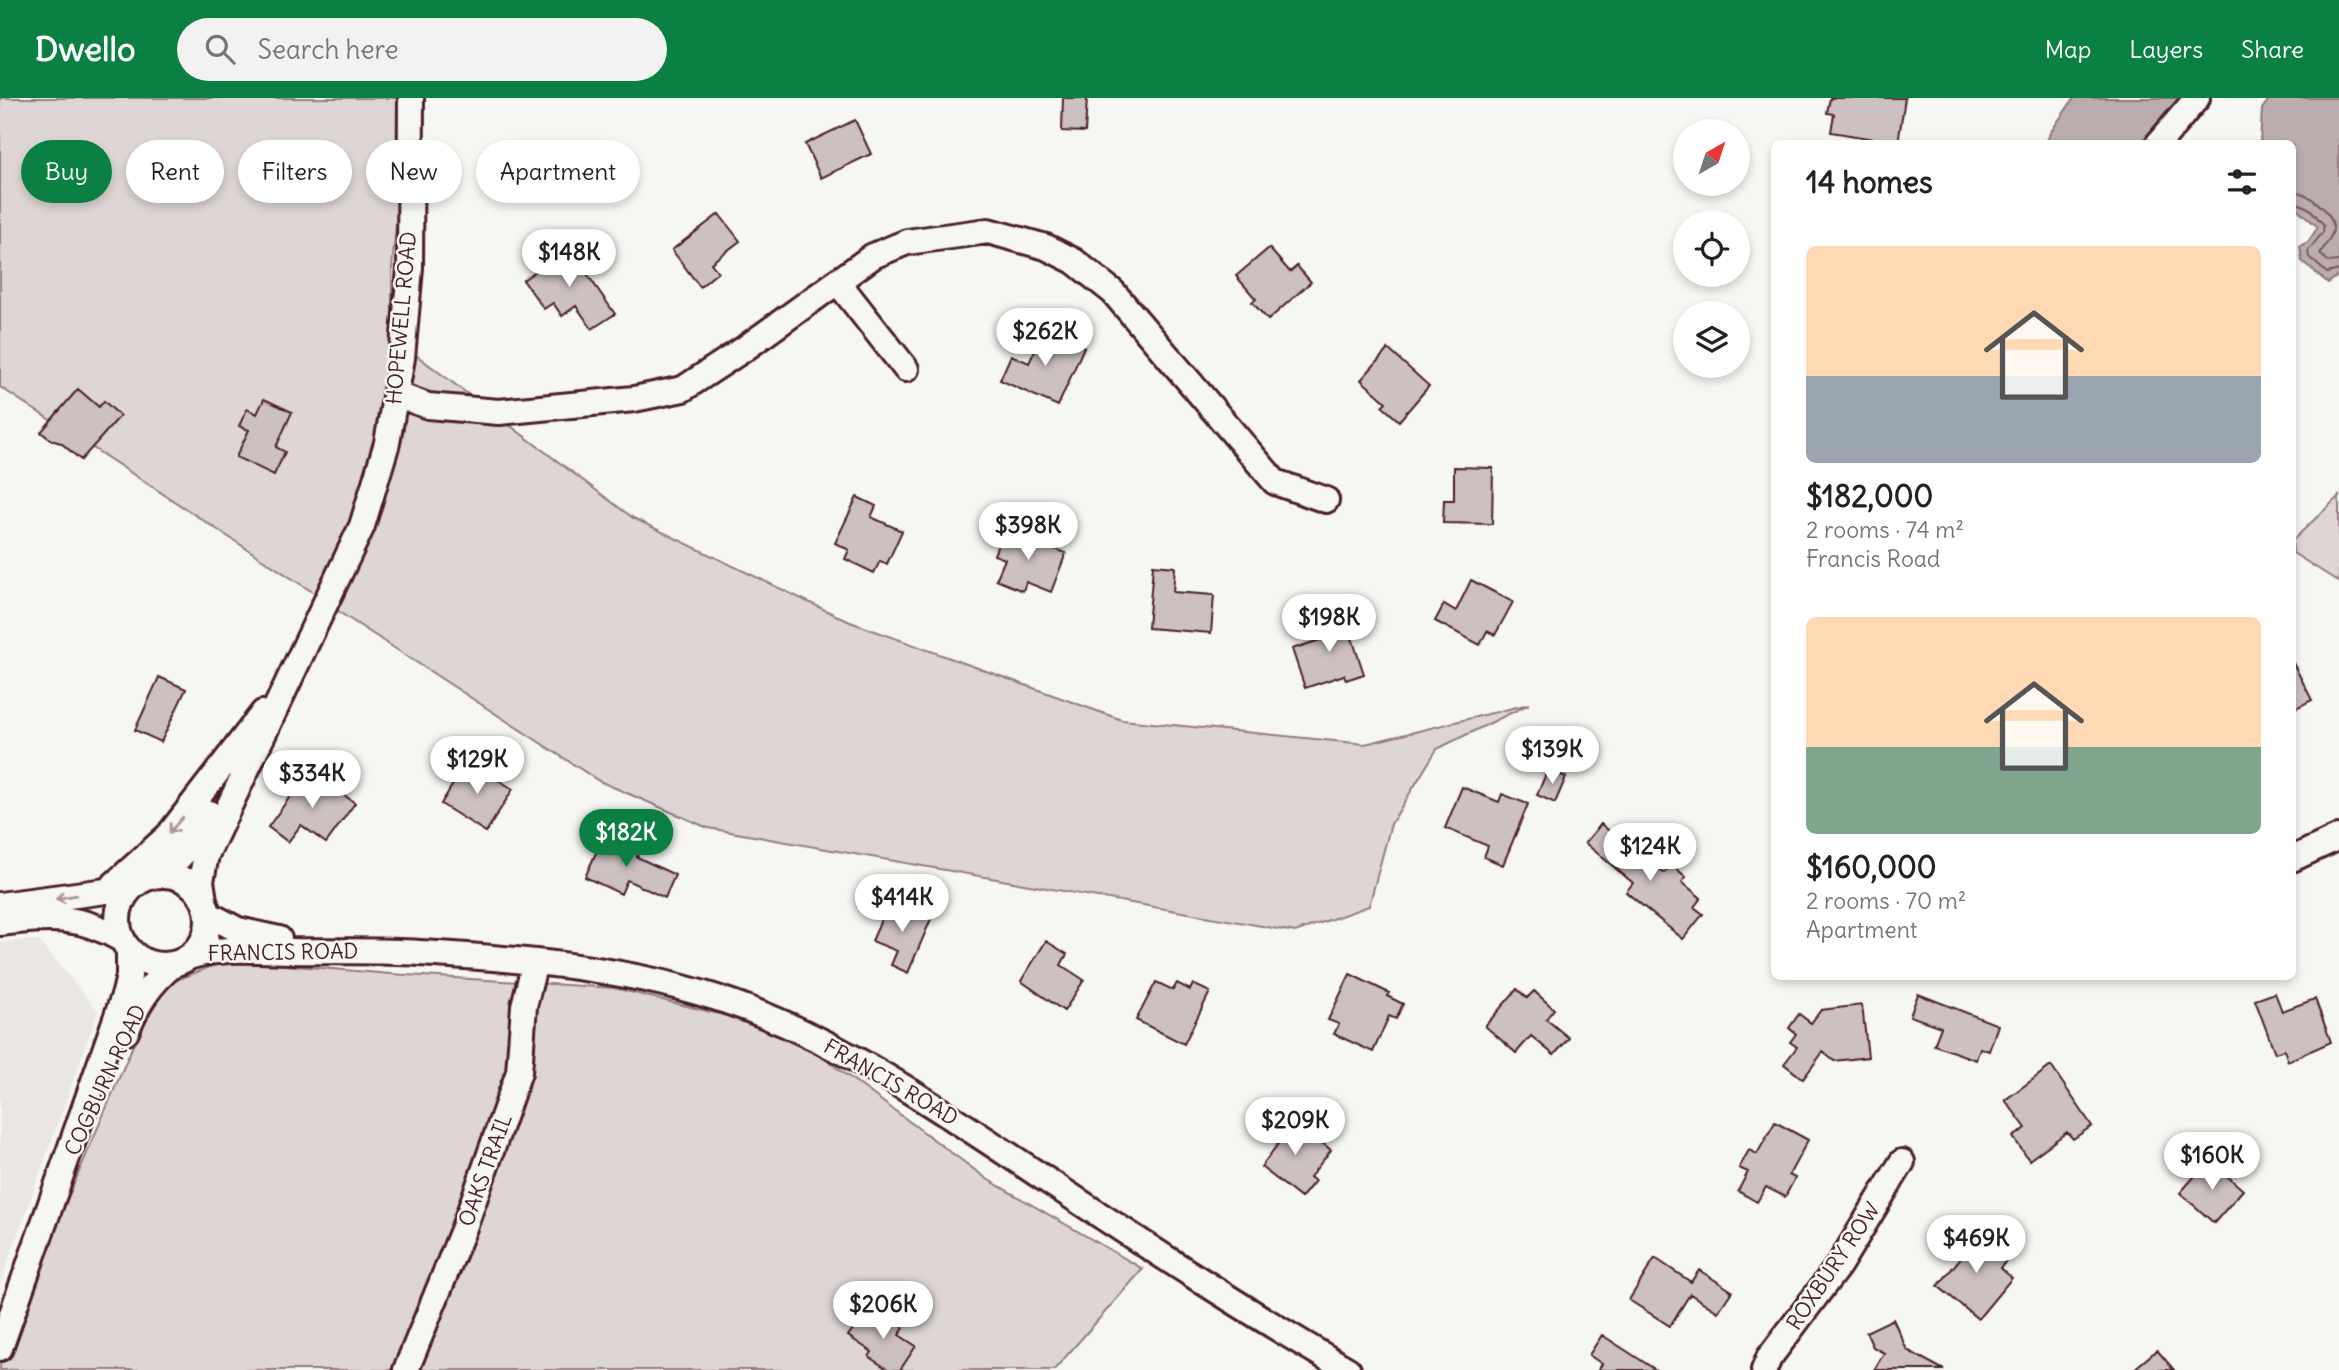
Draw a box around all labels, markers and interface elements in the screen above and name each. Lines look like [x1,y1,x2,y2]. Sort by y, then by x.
search box [177,18,667,81]
text: Dwello [35,28,135,70]
icon: search [201,30,239,68]
text: Search here [257,33,398,66]
text: Map [2045,34,2091,64]
text: Layers [2129,34,2203,64]
text: Share [2241,34,2304,64]
north arrow [1673,119,1750,196]
map controls [1673,119,1750,378]
chip: Buy [21,140,112,203]
chip: Rent [126,140,224,203]
chip: Filters [238,140,352,203]
chip: New [366,140,462,203]
chip: Apartment [476,140,640,203]
text: 14 homes [1806,163,1933,201]
icon: filters [2223,163,2261,201]
button: locate [1673,210,1750,287]
street label: HOPEWELL ROAD [380,230,422,406]
pin: $148K [520,230,618,289]
text: $148K [538,237,600,266]
icon: home [1971,292,2097,418]
button: layers [1673,301,1750,378]
pin: $262K [996,308,1094,368]
text: $262K [1012,316,1078,345]
text: $182,000 [1806,477,1933,515]
pin: $398K [979,503,1077,562]
text: $398K [995,510,1061,539]
text: 2 rooms · 74 m² [1806,515,1964,544]
text: Francis Road [1806,544,1940,573]
pin: $198K [1280,594,1378,654]
text: $198K [1298,602,1360,631]
icon: home [1971,663,2097,789]
pin: $139K [1503,726,1601,786]
text: $139K [1521,734,1583,763]
pin: $129K [428,736,526,796]
text: $129K [446,744,508,773]
pin: $334K [263,750,361,810]
text: $334K [279,758,345,787]
pin: $182K [577,810,675,869]
one-way arrow [169,816,184,834]
text: $182K [595,817,657,846]
pin: $124K [1601,824,1699,883]
text: $124K [1619,831,1681,860]
text: $160,000 [1806,848,1937,886]
pin: $414K [853,874,951,934]
text: $414K [871,882,933,911]
text: 2 rooms · 70 m² [1806,886,1966,915]
one-way arrow [55,890,78,904]
text: Apartment [1806,915,1918,944]
street label: FRANCIS ROAD [207,937,359,967]
street label: COGBURN ROAD [58,1000,152,1160]
street label: FRANCIS ROAD [819,1033,963,1131]
pin: $209K [1246,1098,1344,1157]
text: $209K [1261,1105,1329,1134]
street label: OAKS TRAIL [452,1110,518,1230]
pin: $160K [2163,1132,2261,1192]
text: $160K [2180,1140,2244,1169]
street label: ROXBURY ROW [1780,1197,1886,1335]
pin: $469K [1927,1216,2025,1275]
text: $469K [1943,1223,2009,1252]
pin: $206K [834,1282,932,1341]
text: $206K [849,1289,917,1318]

